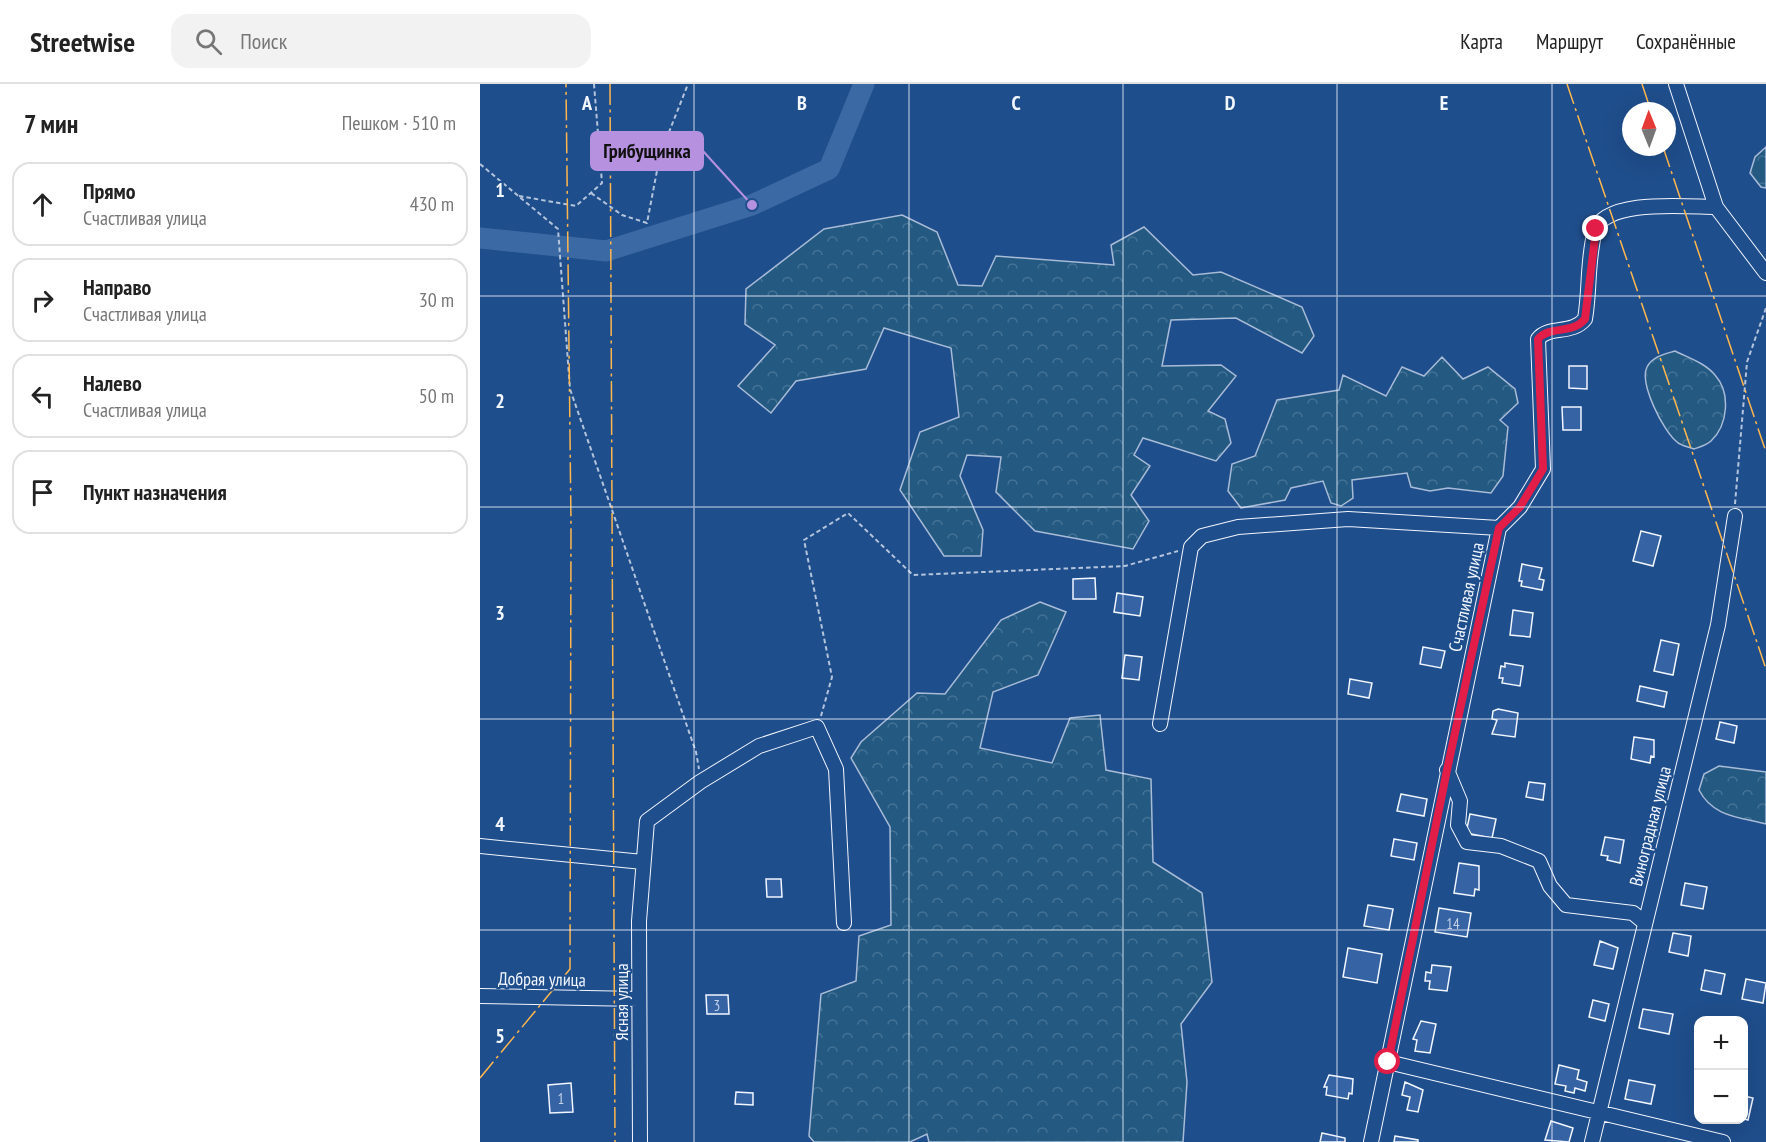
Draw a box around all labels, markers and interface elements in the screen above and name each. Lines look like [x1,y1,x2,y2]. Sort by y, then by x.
search box [171,14,591,68]
text: Streetwise [30,23,135,60]
icon: search [192,25,225,58]
text: Поиск [240,27,287,55]
text: Карта [1460,28,1503,55]
text: Маршрут [1536,28,1603,55]
text: Сохранённые [1636,28,1736,55]
text: A [581,90,593,116]
text: B [797,90,807,116]
text: C [1011,90,1021,116]
text: D [1225,90,1236,116]
text: E [1440,90,1448,116]
north arrow [1622,102,1676,156]
text: 7 мин [24,107,78,140]
text: Пешком · 510 m [342,110,456,136]
callout: Грибущинка [591,132,703,170]
text: Грибущинка [603,138,691,164]
text: Прямо [83,177,136,205]
text: 1 [495,177,505,203]
icon: ahead [26,188,59,221]
text: 430 m [410,191,454,217]
text: Счастливая улица [83,205,207,231]
route end [1582,215,1608,241]
text: Направо [83,273,151,301]
icon: right [26,284,59,317]
text: 30 m [419,287,454,313]
text: Счастливая улица [83,301,207,327]
text: Налево [83,369,142,397]
icon: left [26,380,59,413]
text: 50 m [419,383,454,409]
text: 2 [495,388,505,414]
text: Счастливая улица [83,397,207,423]
icon: arrive [26,476,59,509]
text: Пункт назначения [83,478,227,506]
street label: Счастливая улица [1443,540,1489,654]
text: 3 [495,600,505,626]
street label: Виноградная улица [1624,764,1676,888]
text: 4 [495,811,505,837]
house number: 14 [1446,914,1460,933]
street label: Ясная улица [610,963,633,1041]
street label: Добрая улица [498,967,586,991]
house number: 3 [714,996,720,1015]
map controls [1694,1016,1748,1124]
button: + [1694,1016,1748,1070]
text: 5 [495,1023,505,1049]
route start [1374,1048,1400,1074]
button: − [1694,1070,1748,1124]
house number: 1 [558,1089,564,1108]

